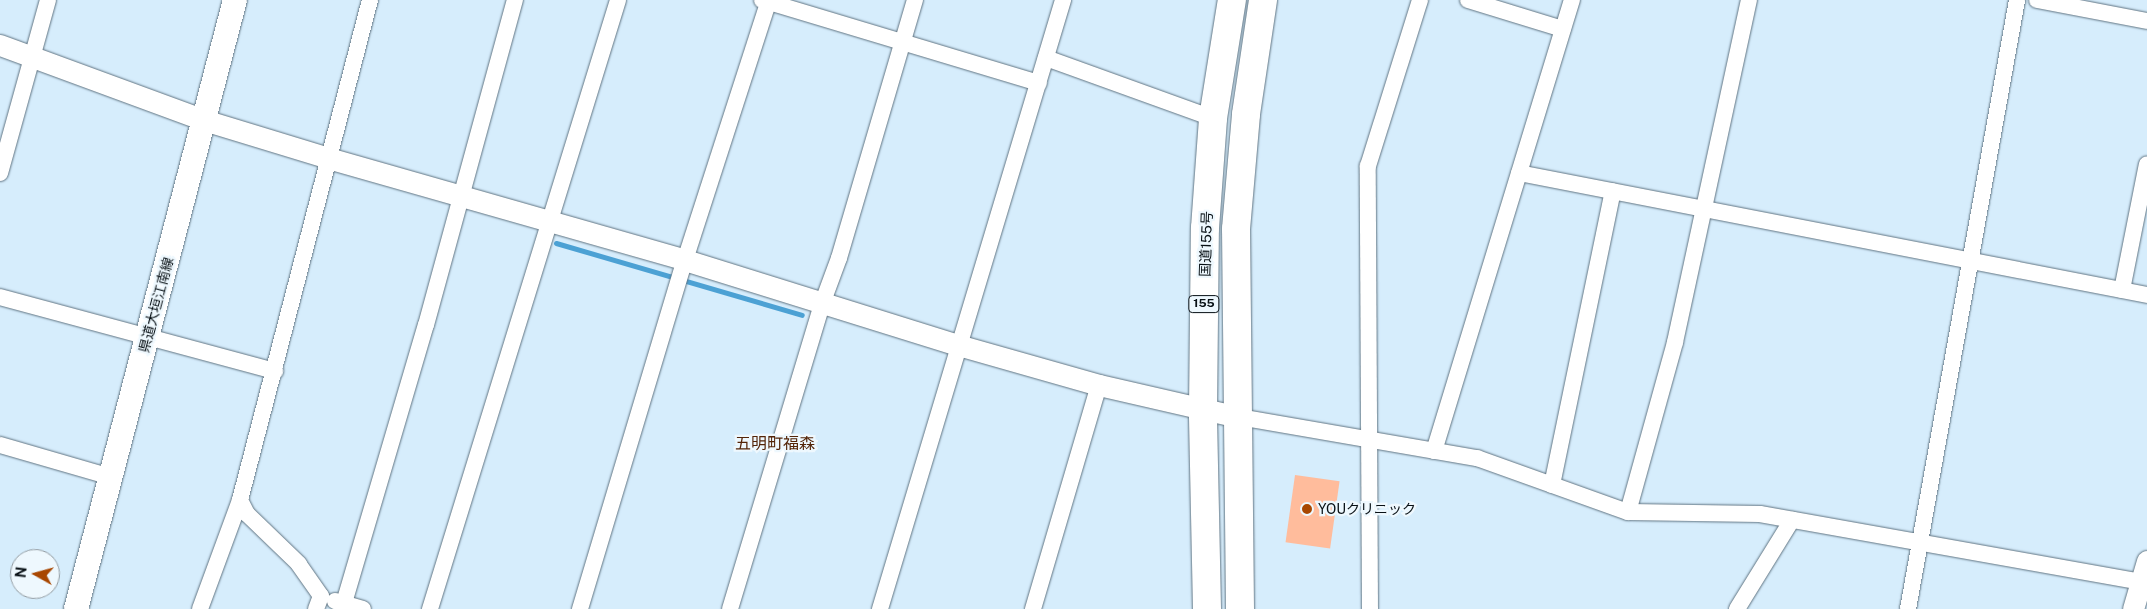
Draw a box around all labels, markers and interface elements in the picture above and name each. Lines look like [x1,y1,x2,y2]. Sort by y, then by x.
street label: 国道155号 [1196,211,1216,277]
street label: 県道大垣江南線 [135,255,177,355]
road number: 155 [1188,294,1220,314]
district label: 五明町福森 [735,434,815,454]
place label: YOUクリニック [1318,501,1416,517]
marker: YOUクリニック [1300,502,1314,516]
north arrow [10,549,60,599]
text: N [12,566,30,579]

